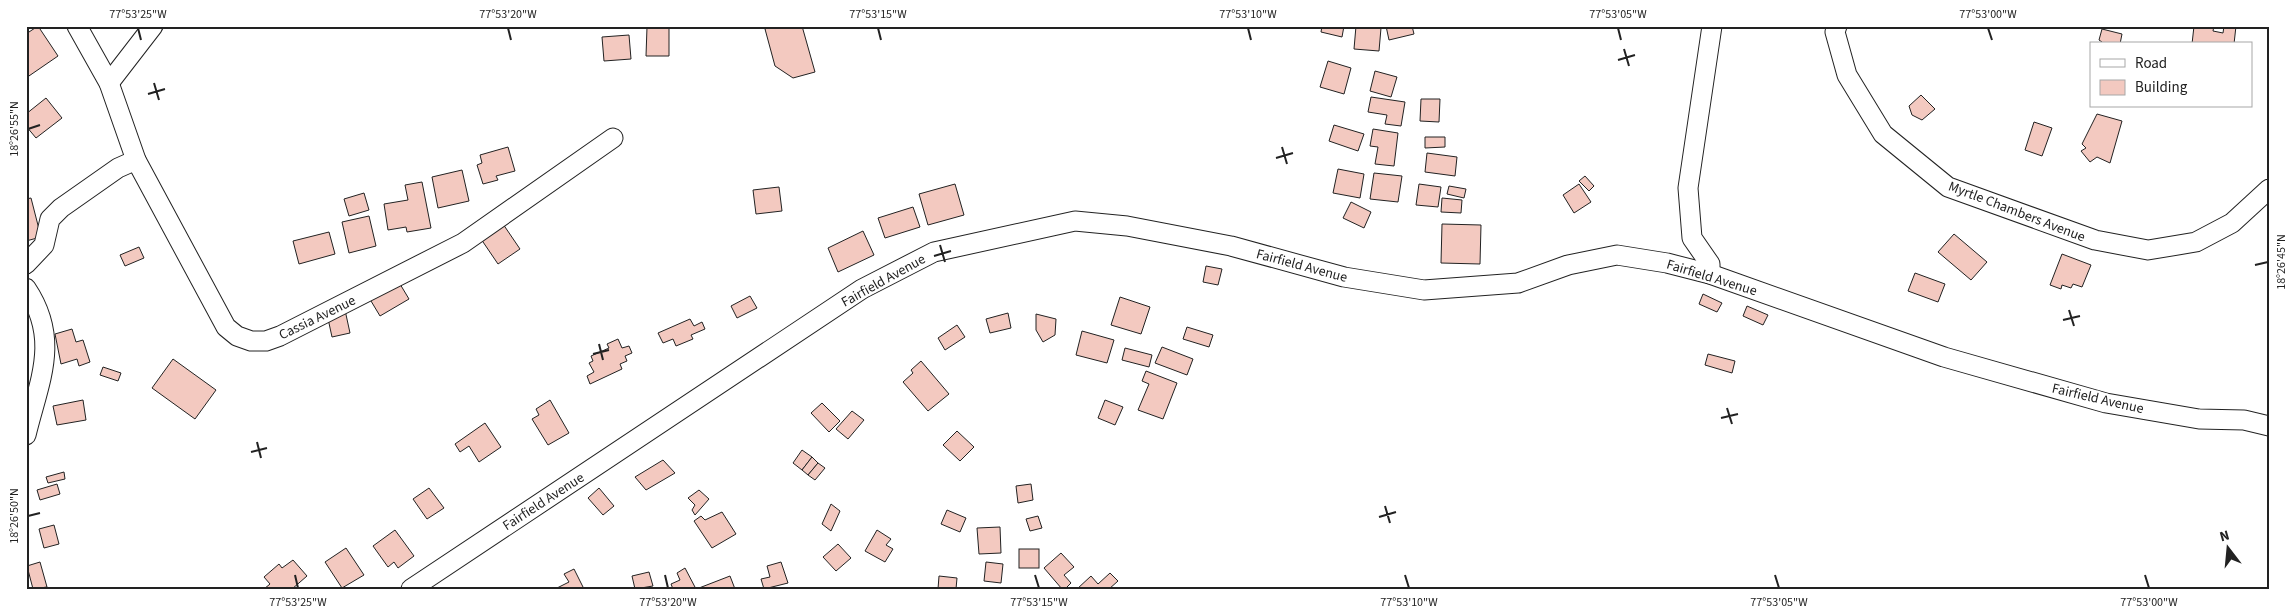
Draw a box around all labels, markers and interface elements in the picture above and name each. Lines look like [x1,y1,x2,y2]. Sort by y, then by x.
text: 77°53'25"W [109,6,167,23]
text: 77°53'20"W [479,6,537,23]
text: 77°53'15"W [849,6,907,23]
text: 77°53'10"W [1219,6,1277,23]
text: 77°53'05"W [1589,6,1647,23]
text: 77°53'00"W [1959,6,2017,23]
legend [2090,42,2252,108]
text: Road [2135,53,2167,74]
text: Building [2135,77,2188,98]
text: 18°26'55"N [6,101,23,157]
street label: Myrtle Chambers Avenue [1945,177,2088,247]
text: 18°26'45"N [2273,234,2290,290]
street label: Fairfield Avenue [1254,244,1350,288]
street label: Fairfield Avenue [838,249,929,312]
street label: Fairfield Avenue [1664,255,1759,301]
street label: Cassia Avenue [276,291,359,345]
street label: Fairfield Avenue [2050,379,2146,419]
street label: Fairfield Avenue [499,468,588,536]
text: 18°26'50"N [6,488,23,544]
north arrow [2202,522,2252,572]
text: N [2217,526,2232,547]
text: 77°53'25"W [269,594,327,611]
text: 77°53'20"W [639,594,697,611]
text: 77°53'15"W [1010,594,1068,611]
text: 77°53'10"W [1380,594,1438,611]
text: 77°53'05"W [1750,594,1808,611]
text: 77°53'00"W [2120,594,2178,611]

